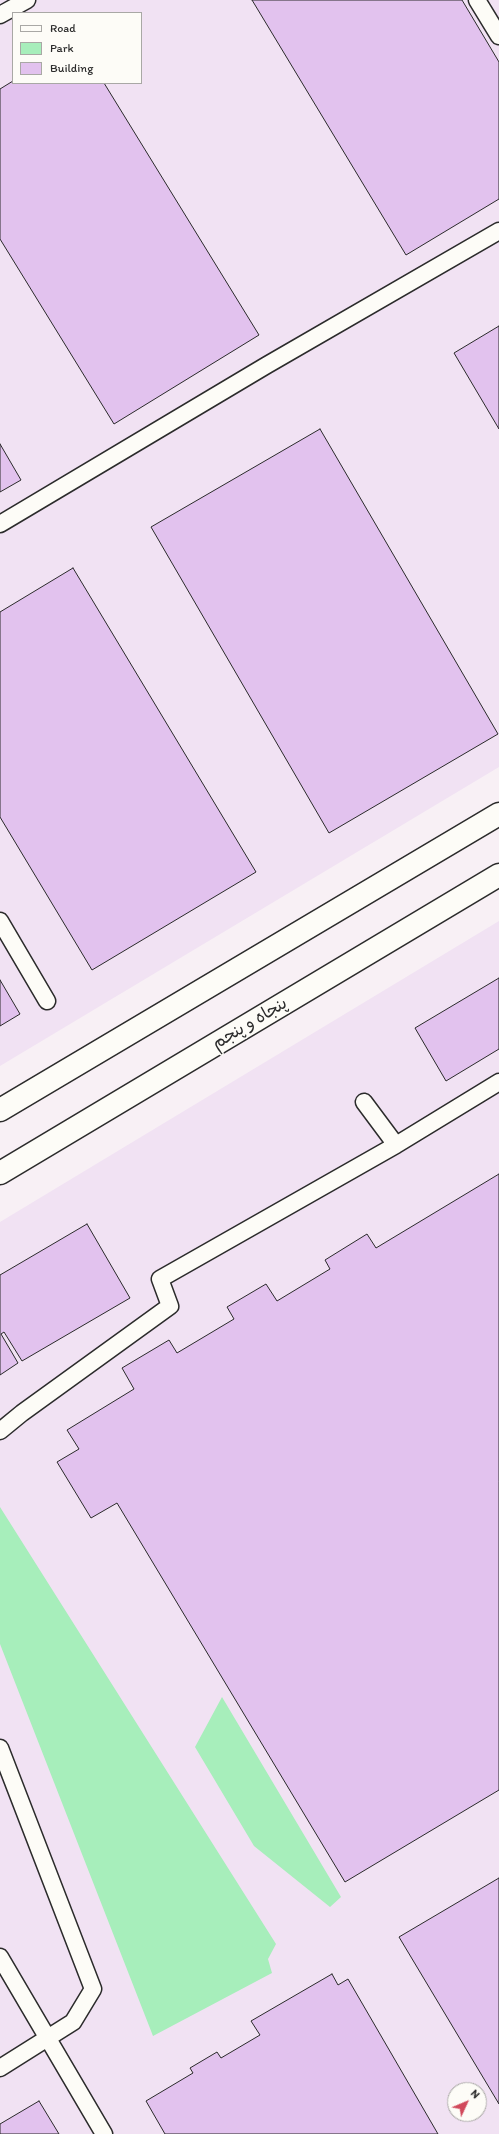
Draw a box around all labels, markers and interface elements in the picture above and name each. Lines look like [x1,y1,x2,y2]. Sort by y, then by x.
legend [12,12,142,84]
text: Road [50,21,76,35]
text: Park [50,41,74,55]
text: Building [50,61,93,75]
street label: پنجاه و پنجم [209,994,291,1054]
north arrow [447,2082,487,2122]
text: N [468,2087,483,2101]

